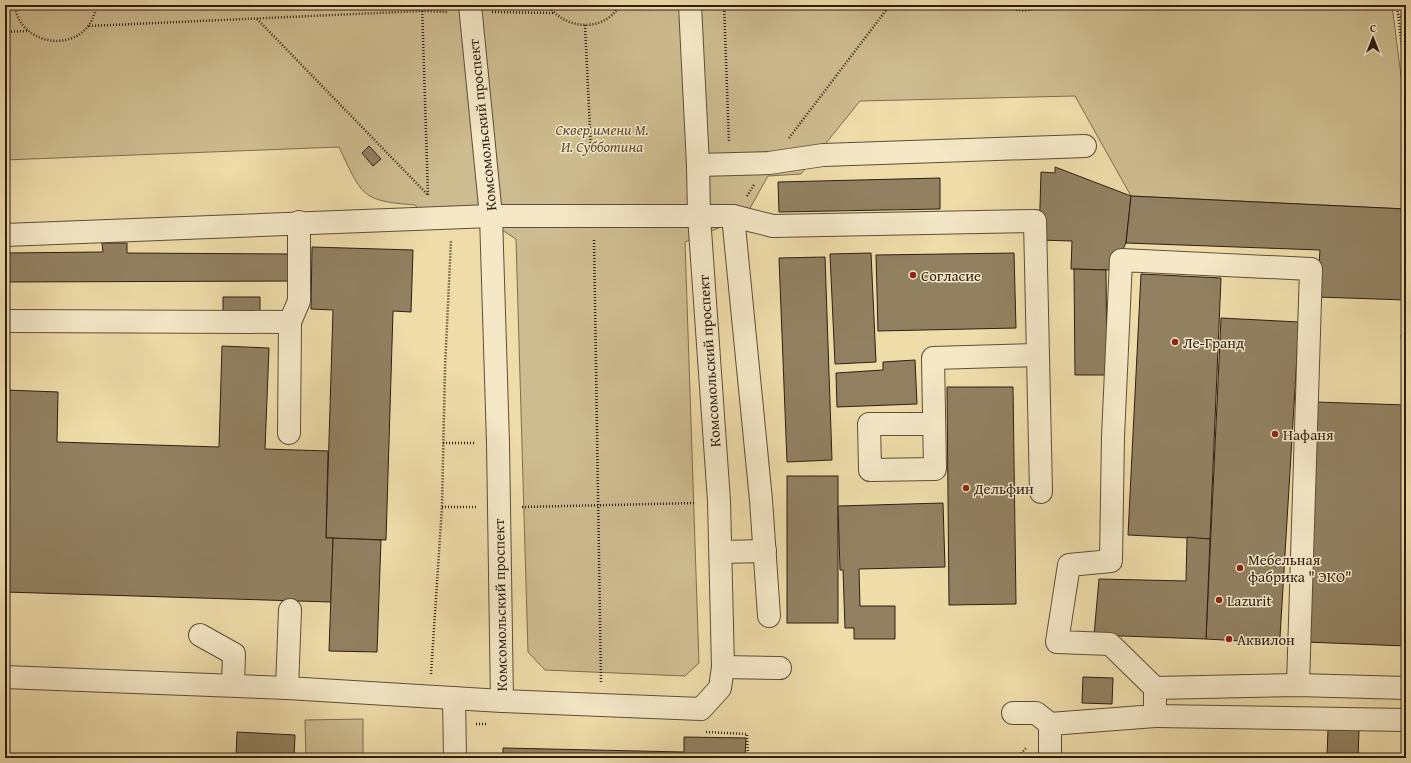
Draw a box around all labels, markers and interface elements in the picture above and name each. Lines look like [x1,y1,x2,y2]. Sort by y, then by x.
north arrow [1353,18,1393,58]
text: С [1370,20,1376,36]
street label: Комсомольский проспект [462,37,501,212]
park label: Сквер имени М. И. Субботина [555,119,649,157]
place label: Согласие [921,265,981,286]
marker: Согласие [908,270,918,280]
street label: Комсомольский проспект [692,273,725,448]
place label: Ле-Гранд [1183,332,1244,353]
marker: Ле-Гранд [1170,337,1180,347]
place label: Нафаня [1283,424,1334,445]
marker: Нафаня [1270,429,1280,439]
place label: Дельфин [973,478,1034,499]
marker: Дельфин [961,483,971,493]
street label: Комсомольский проспект [488,518,512,692]
place label: Мебельная фабрика " ЭКО" [1248,549,1352,587]
marker: Мебельная фабрика " ЭКО" [1235,563,1245,573]
place label: Lazurit [1227,590,1272,611]
marker: Lazurit [1214,595,1224,605]
place label: Аквилон [1237,629,1295,650]
marker: Аквилон [1224,634,1234,644]

